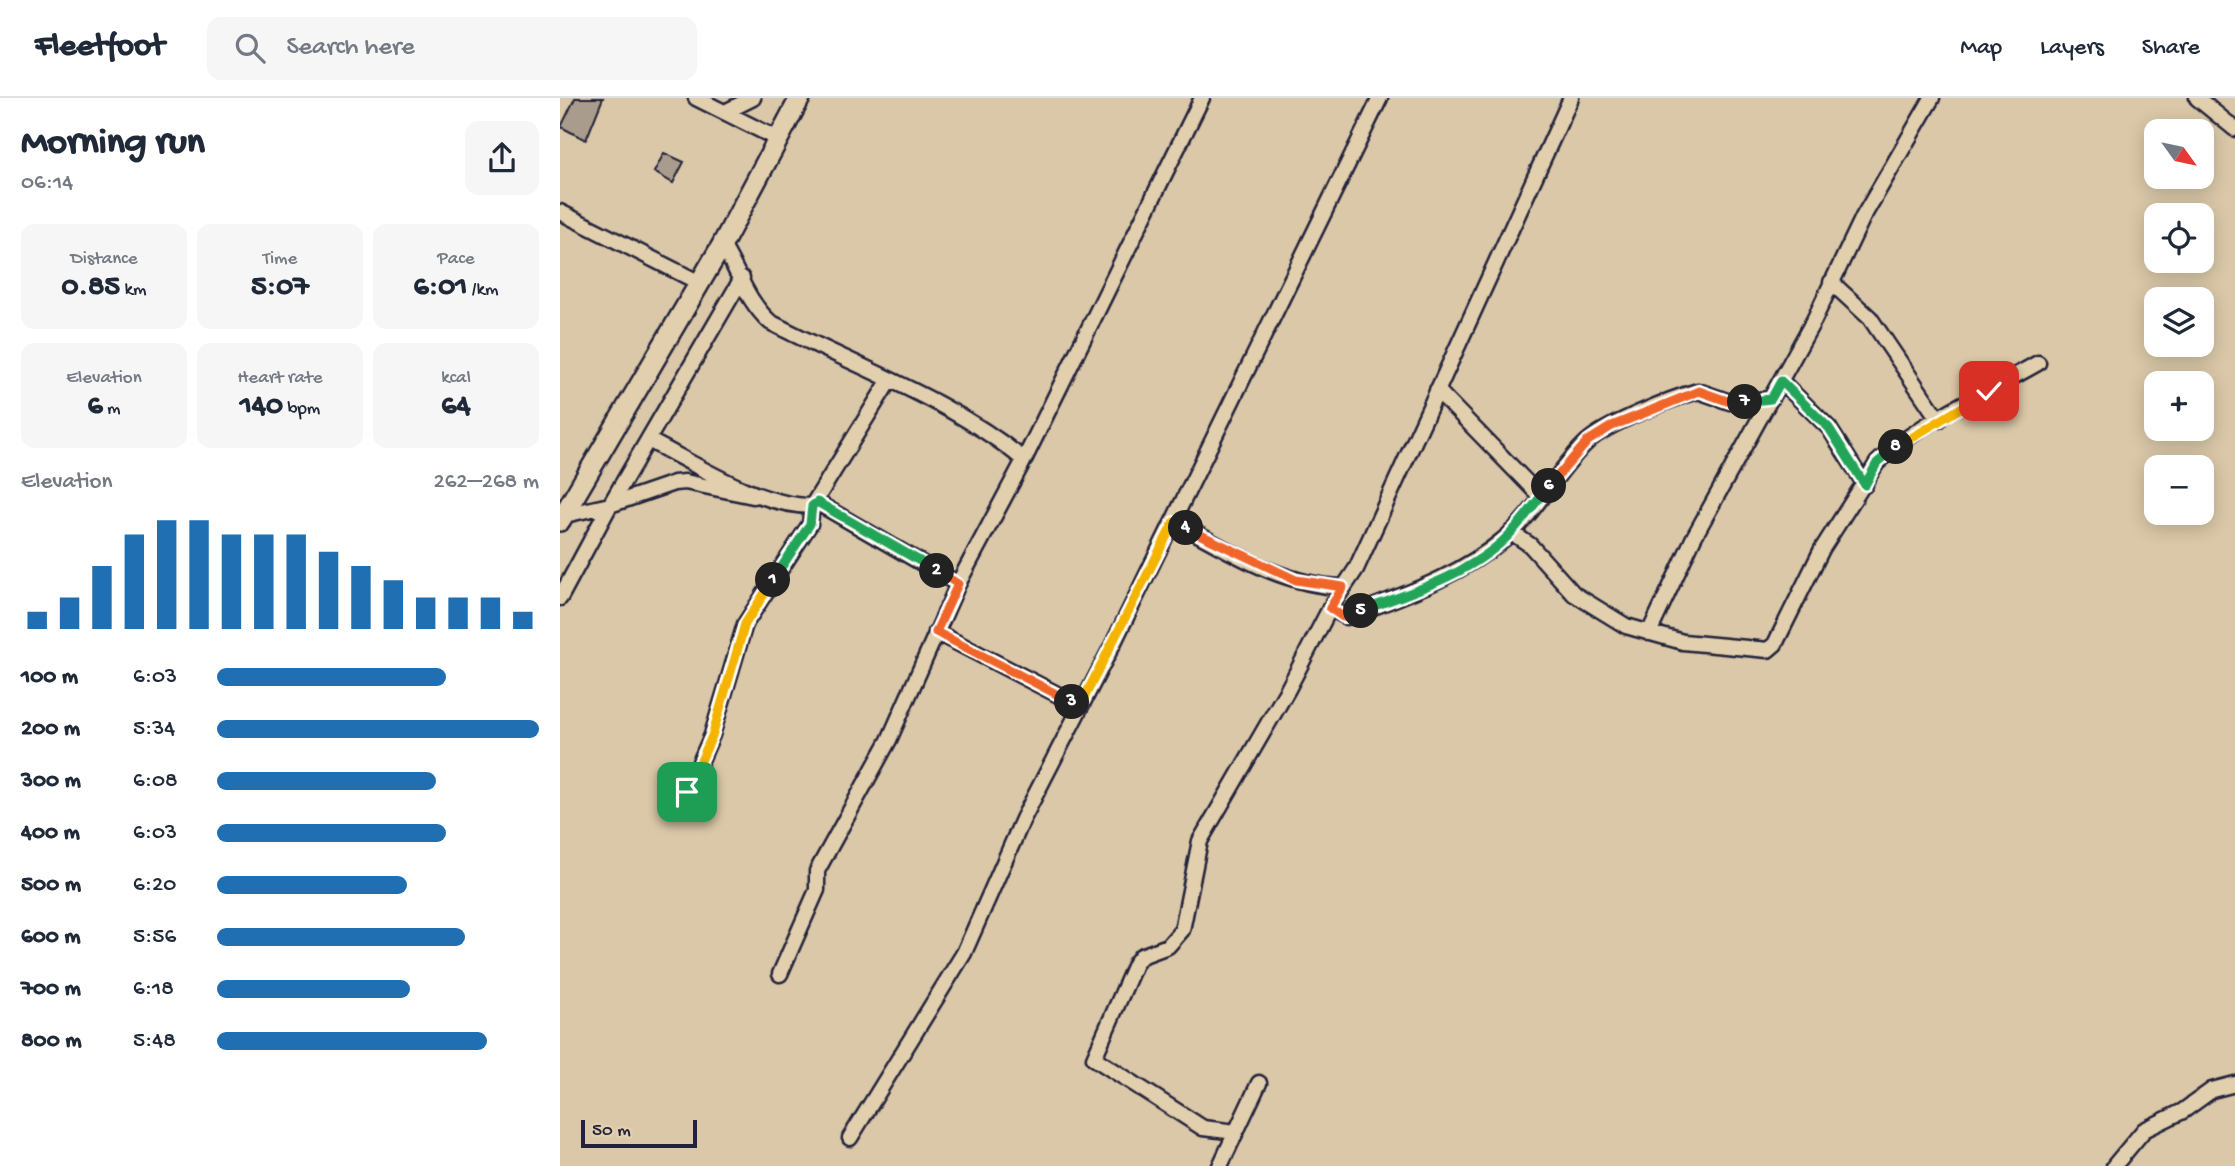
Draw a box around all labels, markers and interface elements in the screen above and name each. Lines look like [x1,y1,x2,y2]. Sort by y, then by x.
search box [207,17,697,80]
text: Fleetfoot [35,29,165,67]
icon: search [231,29,269,67]
text: Search here [287,33,415,64]
text: Map [1960,34,2002,63]
text: Layers [2040,34,2104,63]
text: Share [2142,34,2200,63]
north arrow [2144,119,2214,189]
map controls [2144,119,2214,525]
button: share [465,121,539,195]
text: Morning run [21,122,205,166]
text: 06:14 [21,170,73,197]
button: locate [2144,203,2214,273]
text: Distance [70,248,138,271]
text: Time [263,248,297,271]
text: Pace [437,248,475,271]
text: 0.85 [61,271,120,306]
text: 5:07 [251,271,309,306]
text: 6:01 [414,271,467,306]
text: km [120,279,147,302]
text: /km [467,279,498,302]
button: layers [2144,287,2214,357]
pin [1959,361,2019,421]
text: Elevation [66,367,142,390]
text: Heart rate [237,367,323,390]
text: kcal [441,367,471,390]
button: + [2144,371,2214,441]
icon: check [1970,372,2008,410]
pin: 7 [1728,384,1762,420]
text: 6 [87,390,103,425]
text: 140 [240,390,283,425]
text: 64 [441,390,471,425]
text: 7 [1740,390,1749,413]
text: m [103,398,121,421]
text: bpm [283,398,320,421]
pin: 8 [1878,430,1914,464]
text: 8 [1890,435,1901,458]
button: − [2144,455,2214,525]
pin: 6 [1532,468,1566,504]
text: Elevation [21,469,112,496]
text: 262–268 m [433,469,539,496]
text: 6 [1544,474,1553,497]
pin: 4 [1168,510,1204,546]
text: 4 [1181,516,1190,539]
pin: 2 [920,554,954,588]
text: 2 [932,559,941,582]
pin: 1 [756,562,790,598]
text: 1 [769,568,776,591]
pin: 5 [1344,594,1378,628]
text: 5 [1356,599,1366,622]
text: 100 m [21,664,78,691]
text: 6:03 [133,664,177,691]
pin: 3 [1054,684,1090,720]
text: 3 [1067,690,1076,713]
text: 200 m [21,716,80,743]
text: 5:34 [133,716,175,743]
pin [657,762,717,822]
text: 300 m [21,768,81,795]
text: 6:08 [133,768,178,795]
icon: arrive [668,773,706,811]
text: 400 m [21,820,80,847]
text: 6:03 [133,820,177,847]
text: 500 m [21,872,81,899]
text: 6:20 [133,872,176,899]
text: 600 m [21,924,81,951]
text: 5:56 [133,924,176,951]
text: 700 m [21,976,81,1003]
text: 6:18 [133,976,174,1003]
text: 800 m [21,1028,82,1055]
text: 5:48 [133,1028,176,1055]
scale bar [581,1117,696,1149]
text: 50 m [592,1120,631,1143]

